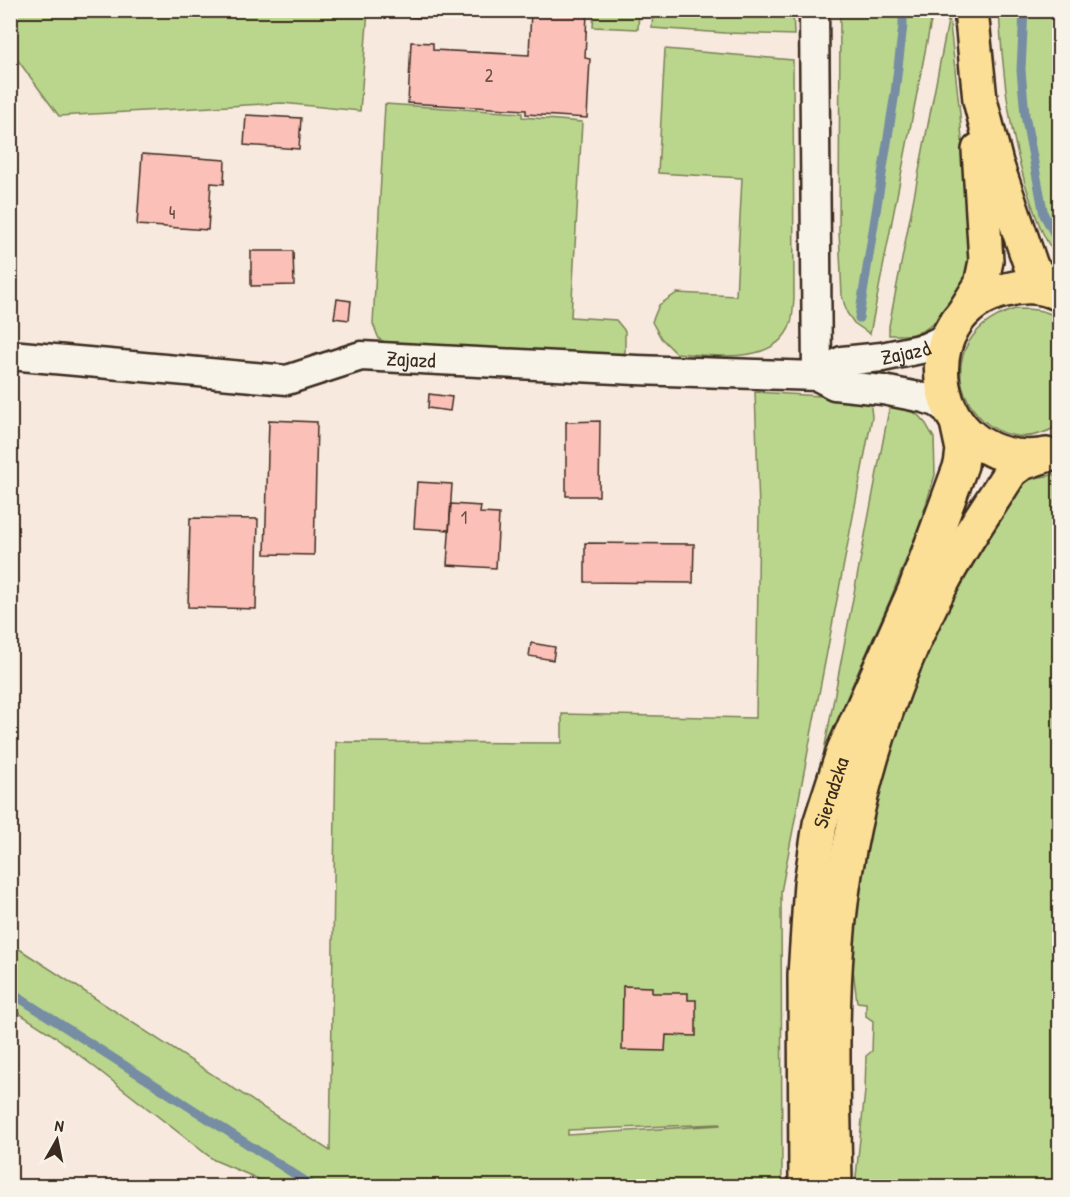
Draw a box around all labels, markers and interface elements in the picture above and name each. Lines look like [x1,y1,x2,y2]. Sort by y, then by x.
house number: 2 [485,63,494,88]
house number: 4 [169,200,176,225]
street label: Zajazd [878,333,935,371]
street label: Zajazd [386,343,436,374]
house number: 1 [461,505,467,530]
street label: Sieradzka [805,753,855,832]
north arrow [27,1110,87,1170]
text: N [53,1114,66,1137]

